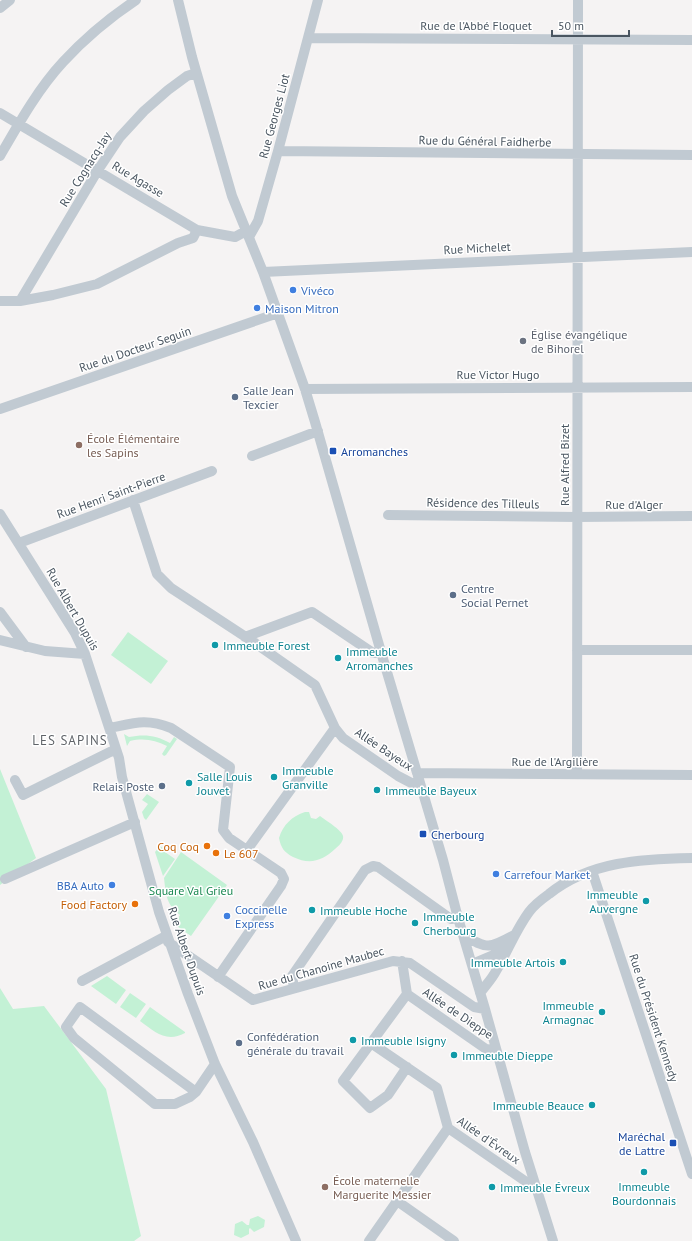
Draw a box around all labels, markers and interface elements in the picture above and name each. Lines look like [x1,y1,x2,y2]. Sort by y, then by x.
scale bar [552,12,629,38]
street label: Rue de l'Abbé Floquet [420,18,532,33]
text: 50 m [558,18,584,33]
street label: Rue Georges Liot [255,72,293,160]
street label: Rue Cognacq-Jay [56,128,114,209]
street label: Rue du Général Faidherbe [418,132,552,150]
street label: Rue Agasse [109,158,167,200]
street label: Rue Michelet [443,239,511,257]
place label: Vivéco [300,283,334,298]
marker: Vivéco [288,285,298,295]
place label: Maison Mitron [265,301,339,316]
marker: Maison Mitron [252,303,262,313]
street label: Rue du Docteur Seguin [77,323,193,375]
place label: Église évangélique de Bihorel [531,327,627,356]
marker: Église évangélique de Bihorel [518,336,528,346]
street label: Rue Victor Hugo [457,367,539,382]
place label: Salle Jean Texcier [243,383,294,412]
marker: Salle Jean Texcier [230,392,240,402]
street label: Rue Alfred Bizet [557,424,572,506]
place label: École Élémentaire les Sapins [87,431,180,460]
marker: École Élémentaire les Sapins [74,440,84,450]
place label: Arromanches [341,444,408,459]
marker: Arromanches [328,446,338,456]
street label: Rue Henri Saint-Pierre [55,468,167,522]
street label: Résidence des Tilleuls [426,495,540,511]
street label: Rue d'Alger [605,497,663,512]
street label: Rue Albert Dupuis [43,565,103,653]
place label: Centre Social Pernet [461,581,528,610]
marker: Centre Social Pernet [448,590,458,600]
place label: Immeuble Forest [223,638,310,653]
marker: Immeuble Forest [210,640,220,650]
place label: Immeuble Arromanches [346,644,413,673]
marker: Immeuble Arromanches [333,653,343,663]
street label: Allée Bayeux [352,724,416,774]
district label: LES SAPINS [32,732,108,749]
street label: Rue de l'Argilière [512,754,598,769]
place label: Immeuble Granville [282,763,334,792]
place label: Salle Louis Jouvet [196,769,252,798]
marker: Immeuble Granville [269,772,279,782]
marker: Salle Louis Jouvet [184,778,194,788]
place label: Relais Poste [93,779,154,794]
marker: Relais Poste [157,781,167,791]
place label: Immeuble Bayeux [385,783,477,798]
marker: Immeuble Bayeux [372,785,382,795]
place label: Cherbourg [431,827,485,842]
marker: Cherbourg [418,829,428,839]
place label: Coq Coq [157,839,199,854]
marker: Coq Coq [202,841,212,851]
place label: Le 607 [224,846,258,861]
marker: Le 607 [211,848,221,858]
place label: Carrefour Market [504,867,590,882]
marker: Carrefour Market [491,869,501,879]
place label: BBA Auto [57,878,104,893]
marker: BBA Auto [107,880,117,890]
park label: Square Val Grieu [149,883,233,898]
place label: Immeuble Auvergne [586,887,638,916]
marker: Immeuble Auvergne [641,896,651,906]
place label: Food Factory [61,897,127,912]
marker: Food Factory [130,899,140,909]
place label: Coccinelle Express [235,902,287,931]
place label: Immeuble Hoche [320,903,407,918]
street label: Rue Albert Dupuis [165,905,209,997]
marker: Immeuble Hoche [307,905,317,915]
place label: Immeuble Cherbourg [423,909,477,938]
marker: Coccinelle Express [222,911,232,921]
marker: Immeuble Cherbourg [410,918,420,928]
street label: Rue du Chanoine Maubec [256,943,386,993]
street label: Rue du Président Kennedy [626,952,682,1084]
place label: Immeuble Artois [470,955,555,970]
marker: Immeuble Artois [558,957,568,967]
street label: Allée de Dieppe [420,984,496,1042]
place label: Immeuble Armagnac [542,998,595,1027]
marker: Immeuble Armagnac [597,1007,607,1017]
place label: Confédération générale du travail [247,1029,344,1058]
place label: Immeuble Isigny [361,1033,447,1048]
marker: Immeuble Isigny [348,1035,358,1045]
marker: Confédération générale du travail [234,1038,244,1048]
place label: Immeuble Dieppe [462,1048,553,1063]
marker: Immeuble Dieppe [449,1050,459,1060]
place label: Immeuble Beauce [492,1098,584,1113]
marker: Immeuble Beauce [587,1100,597,1110]
street label: Allée d'Évreux [455,1113,523,1167]
place label: Maréchal de Lattre [618,1129,665,1158]
marker: Maréchal de Lattre [668,1138,678,1148]
marker: Immeuble Bourdonnais [639,1167,649,1177]
place label: École maternelle Marguerite Messier [333,1173,431,1202]
place label: Immeuble Bourdonnais [612,1179,676,1208]
place label: Immeuble Évreux [500,1180,590,1195]
marker: École maternelle Marguerite Messier [320,1182,330,1192]
marker: Immeuble Évreux [487,1182,497,1192]

